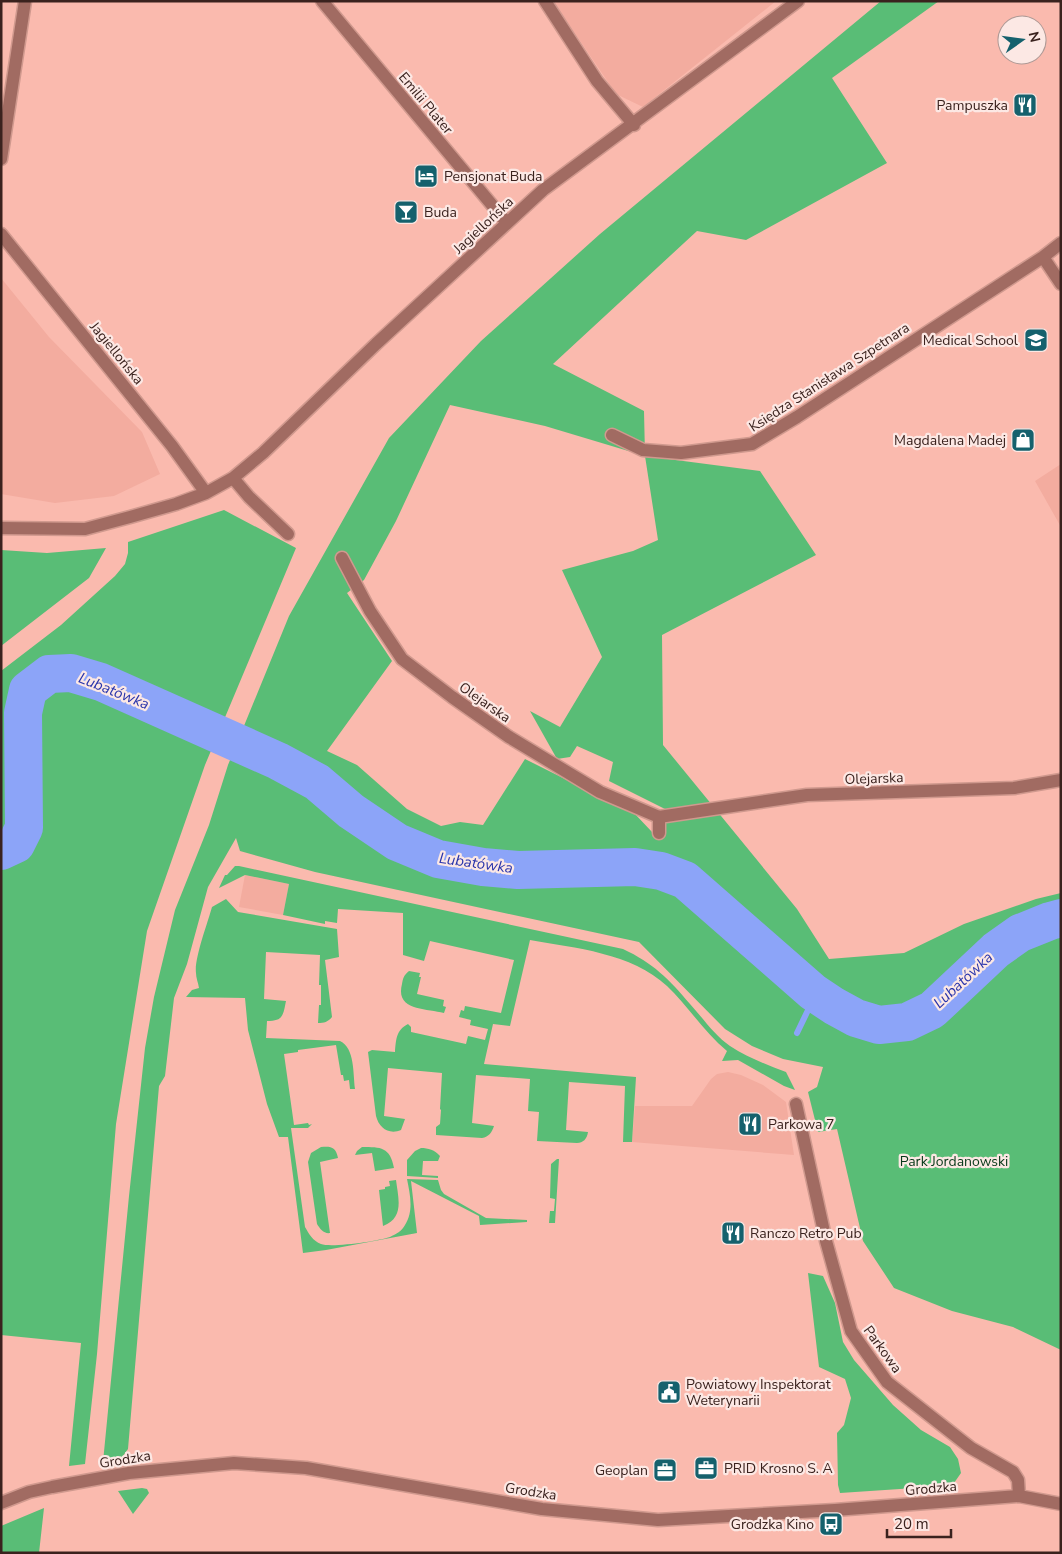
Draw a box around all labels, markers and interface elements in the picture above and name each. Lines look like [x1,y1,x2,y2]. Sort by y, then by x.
north arrow [997,15,1047,65]
text: N [1024,30,1045,44]
street label: Emilii Plater [394,68,457,138]
restaurant icon: Pampuszka [1012,92,1038,118]
place label: Pampuszka [937,96,1008,115]
hotel icon: Pensjonat Buda [413,163,439,189]
place label: Pensjonat Buda [444,167,543,186]
street label: Jagiellońska [448,193,518,259]
bar icon: Buda [393,199,419,225]
place label: Buda [424,203,457,222]
street label: Jagiellońska [85,317,148,389]
street label: Księdza Stanisława Szpetnara [745,318,913,437]
school or university icon: Medical School [1023,327,1049,353]
place label: Medical School [923,331,1019,350]
shop icon: Magdalena Madej [1010,427,1036,453]
place label: Magdalena Madej [894,431,1006,450]
water label: Lubatówka [76,668,152,714]
street label: Olejarska [455,678,514,727]
street label: Olejarska [844,768,904,789]
water label: Lubatówka [438,848,514,878]
water label: Lubatówka [929,947,997,1013]
restaurant icon: Parkowa 7 [737,1111,763,1137]
place label: Parkowa 7 [768,1115,835,1134]
park label: Park Jordanowski [900,1152,1008,1171]
restaurant icon: Ranczo Retro Pub [720,1220,746,1246]
place label: Ranczo Retro Pub [750,1224,862,1243]
street label: Parkowa [859,1322,906,1377]
place label: Powiatowy Inspektorat Weterynarii [686,1375,831,1410]
public building icon: Powiatowy Inspektorat Weterynarii [656,1379,682,1405]
street label: Grodzka [98,1446,152,1473]
office icon: PRID Krosno S. A [693,1455,719,1481]
office icon: Geoplan [652,1457,678,1483]
place label: PRID Krosno S. A [724,1459,833,1478]
place label: Geoplan [595,1461,648,1480]
street label: Grodzka [904,1477,958,1500]
street label: Grodzka [504,1478,558,1505]
scale bar [887,1506,951,1538]
bus stop icon: Grodzka Kino [818,1511,844,1537]
text: 20 m [894,1514,929,1534]
place label: Grodzka Kino [731,1515,814,1534]

